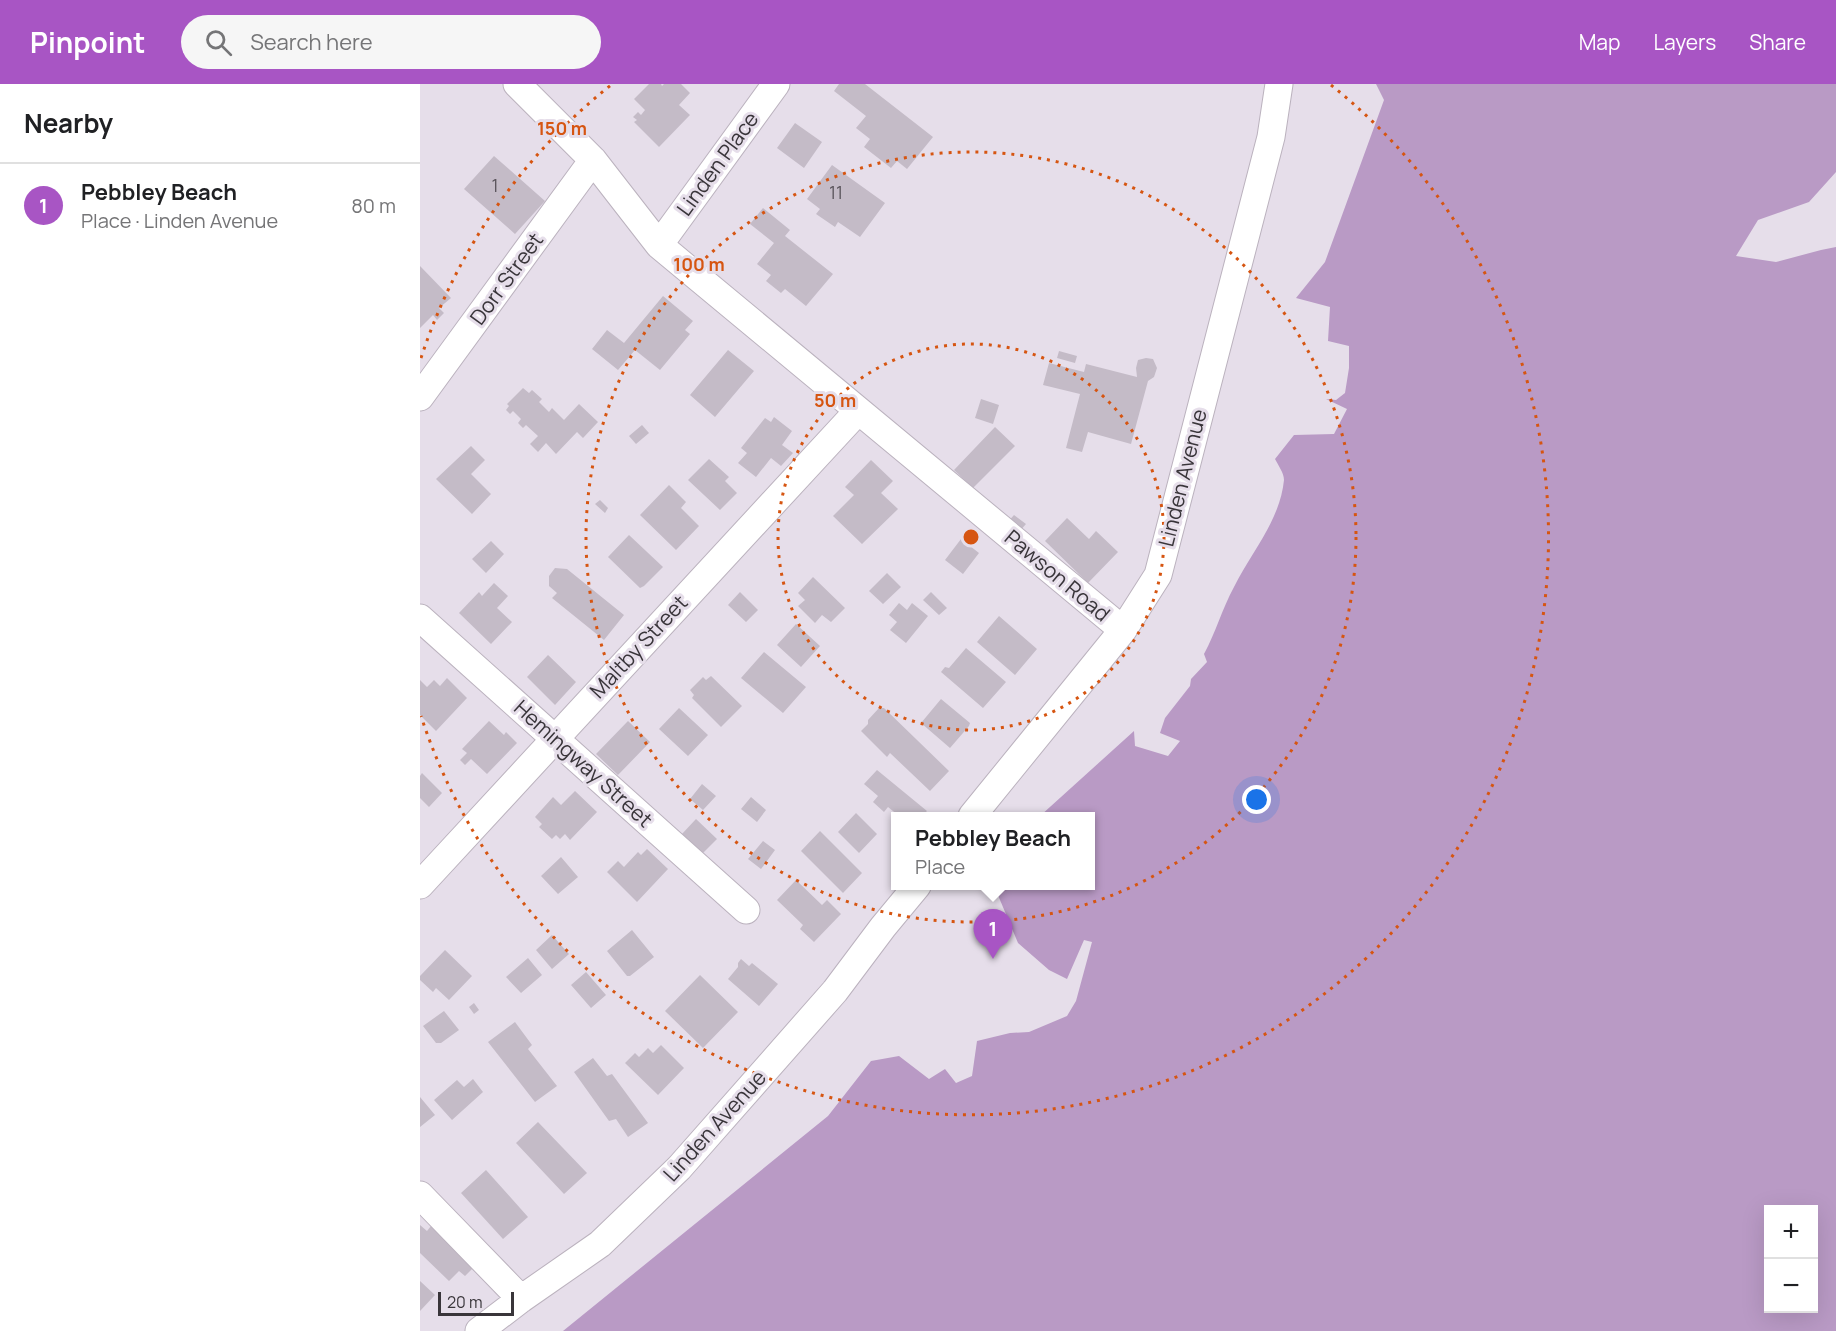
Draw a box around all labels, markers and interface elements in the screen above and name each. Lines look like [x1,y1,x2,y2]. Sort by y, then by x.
search box [181,15,601,69]
text: Pinpoint [30,23,145,61]
icon: search [202,26,235,59]
text: Search here [250,27,373,57]
text: Map [1579,28,1620,56]
text: Layers [1653,28,1716,56]
text: Share [1749,28,1806,56]
text: Nearby [24,105,113,141]
street label: Linden Place [670,106,764,221]
text: 150 m [537,116,587,140]
house number: 1 [491,173,499,197]
text: Pebbley Beach [81,177,237,207]
house number: 11 [829,180,843,204]
text: 1 [39,192,48,219]
text: 80 m [351,192,396,219]
text: Place · Linden Avenue [81,207,278,234]
street label: Dorr Street [463,227,549,330]
text: 100 m [673,252,725,276]
text: 50 m [814,388,856,412]
street label: Linden Avenue [1151,406,1213,550]
street label: Pawson Road [999,523,1116,627]
centre of rings [961,527,981,547]
street label: Maltby Street [583,589,693,704]
street label: Hemingway Street [508,693,659,833]
your location [1242,785,1271,814]
popup [891,812,1095,890]
text: Pebbley Beach [915,823,1071,853]
text: Place [915,853,965,880]
pin: 1 [974,910,1012,959]
street label: Linden Avenue [657,1064,772,1187]
map controls [1764,1205,1818,1313]
button: + [1764,1205,1818,1259]
button: − [1764,1259,1818,1313]
scale bar [438,1289,514,1316]
text: 20 m [447,1291,483,1313]

